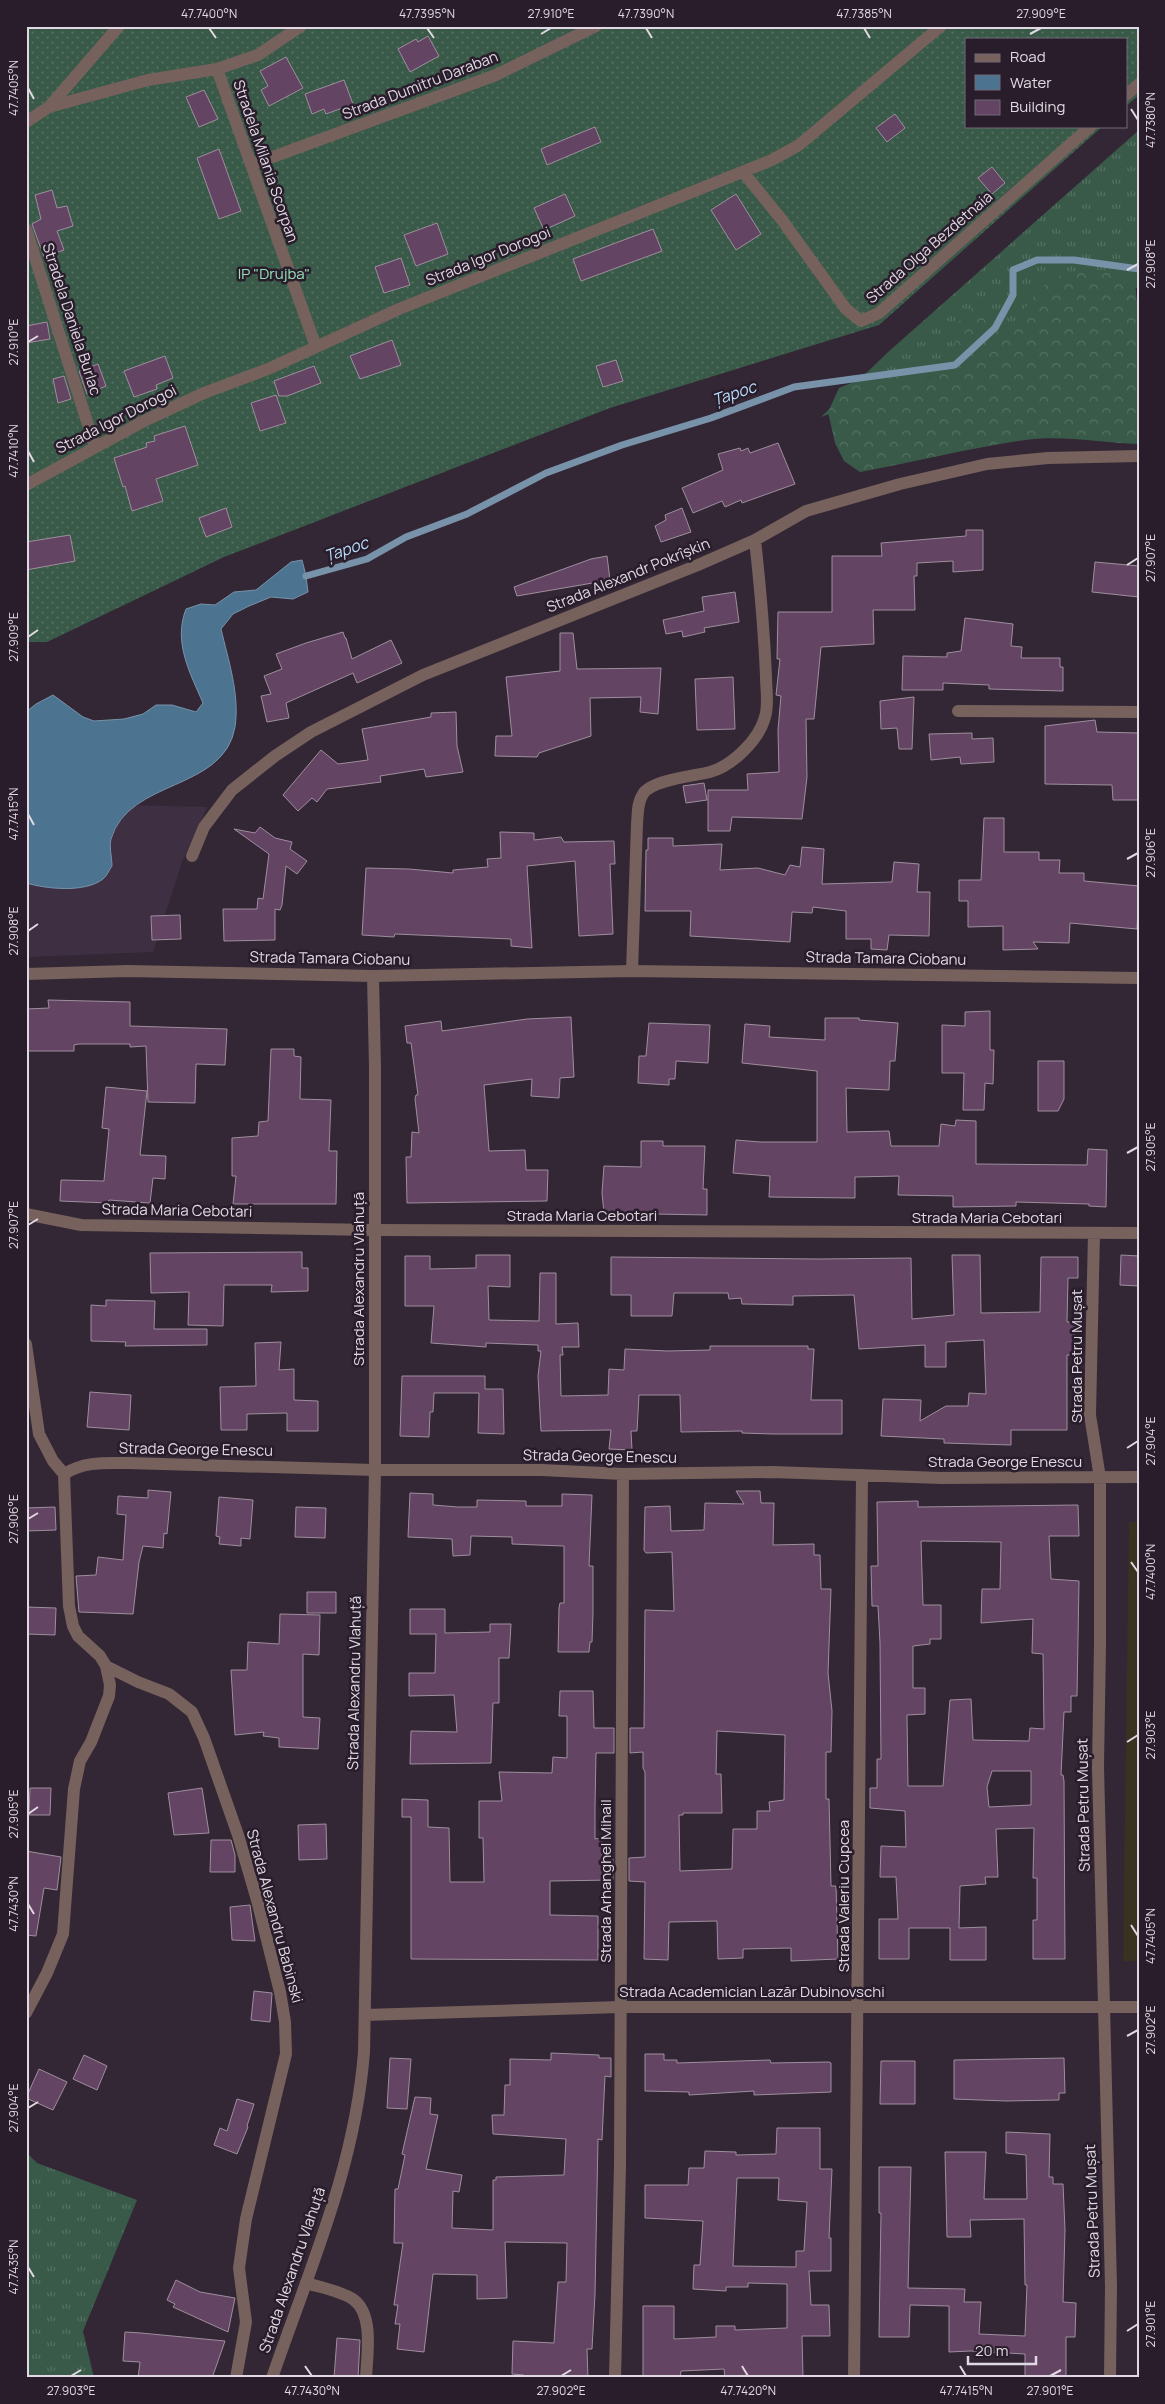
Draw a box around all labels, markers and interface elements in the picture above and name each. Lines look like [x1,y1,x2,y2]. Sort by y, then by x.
text: 47.7400°N [181,5,237,22]
text: 47.7395°N [399,5,455,22]
text: 27.910°E [528,5,575,22]
text: 47.7390°N [618,5,674,22]
text: 47.7385°N [836,5,892,22]
text: 27.909°E [1016,5,1066,22]
legend [965,38,1128,128]
street label: Strada Dumitru Daraban [339,46,501,124]
text: Road [1010,46,1046,67]
text: 47.7405°N [5,60,22,116]
text: Water [1010,72,1052,93]
street label: Stradela Milania Scorpan [228,77,304,245]
text: 47.7380°N [1142,92,1159,148]
text: Building [1010,96,1065,117]
street label: Strada Olga Bezdetnaia [861,186,997,308]
street label: Strada Igor Dorogoi [422,221,554,291]
text: 27.908°E [1142,239,1159,289]
street label: Stradela Daniela Burlac [37,240,107,398]
park label: IP "Drujba" [238,263,310,284]
text: 27.910°E [5,318,22,365]
water label: Țapoc [709,375,760,411]
street label: Strada Igor Dorogoi [52,379,180,459]
text: 47.7410°N [5,424,22,478]
water label: Țapoc [321,531,372,567]
street label: Strada Alexandr Pokrîșkin [543,533,713,617]
text: 27.907°E [1142,534,1159,582]
text: 27.909°E [5,612,22,662]
text: 47.7415°N [5,787,22,841]
text: 27.906°E [1142,828,1159,878]
text: 27.908°E [5,906,22,956]
street label: Strada Tamara Ciobanu [249,946,411,970]
street label: Strada Tamara Ciobanu [805,946,967,970]
text: 27.905°E [1142,1122,1159,1172]
street label: Strada Аlexandru Vlahuță [348,1192,369,1366]
street label: Strada Maria Cebotari [102,1198,252,1222]
text: 27.907°E [5,1201,22,1249]
street label: Strada Maria Cebotari [507,1205,657,1226]
street label: Strada Maria Cebotari [912,1207,1062,1228]
street label: Strada Petru Mușat [1066,1289,1087,1423]
text: 27.904°E [1142,1416,1159,1466]
street label: Strada George Enescu [119,1437,273,1461]
street label: Strada George Enescu [523,1444,677,1468]
street label: Strada George Enescu [928,1451,1082,1472]
text: 27.906°E [5,1494,22,1544]
text: 47.7400°N [1142,1544,1159,1600]
street label: Strada Аlexandru Vlahuță [342,1596,366,1770]
text: 27.903°E [1142,1710,1159,1759]
street label: Strada Petru Mușat [1071,1738,1095,1872]
text: 27.905°E [5,1789,22,1839]
street label: Strada Arhanghel Mihail [595,1799,616,1963]
street label: Strada Valeriu Cupcea [833,1820,854,1972]
street label: Strada Alexandru Babinski [242,1827,308,2005]
text: 47.7430°N [5,1876,22,1932]
text: 47.7405°N [1142,1908,1159,1964]
street label: Strada Academician Lazăr Dubinovschi [619,1981,885,2002]
text: 27.902°E [1142,2005,1159,2054]
text: 27.904°E [5,2083,22,2133]
street label: Strada Petru Mușat [1079,2144,1105,2278]
street label: Strada Аlexandru Vlahuță [254,2184,330,2356]
text: 47.7435°N [5,2239,22,2295]
text: 27.901°E [1142,2300,1159,2347]
scale bar [968,2334,1035,2366]
text: 20 m [975,2340,1008,2361]
text: 27.903°E [47,2382,96,2399]
text: 47.7430°N [284,2382,340,2399]
text: 27.902°E [537,2382,586,2399]
text: 47.7420°N [720,2382,776,2399]
text: 47.7415°N [939,2382,993,2399]
text: 27.901°E [1027,2382,1074,2399]

